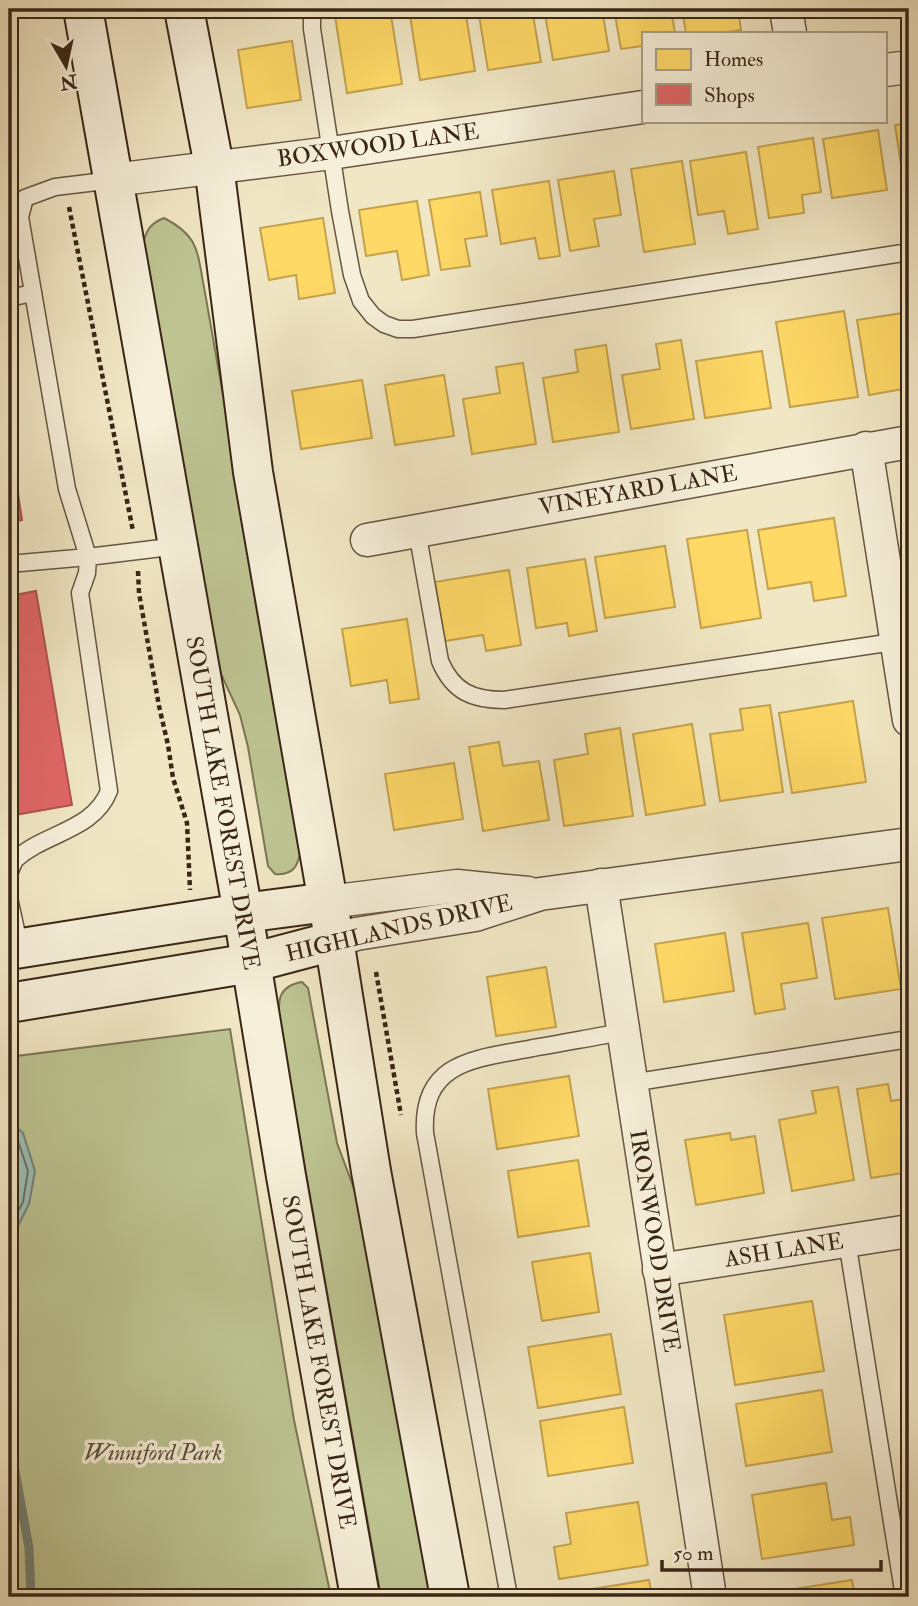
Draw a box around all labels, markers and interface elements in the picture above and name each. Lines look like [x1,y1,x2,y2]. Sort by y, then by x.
north arrow [32,32,102,102]
legend [642,32,886,122]
text: Homes [704,46,763,73]
text: N [57,68,80,95]
text: Shops [704,82,755,109]
street label: BOXWOOD LANE [275,116,481,174]
street label: VINEYARD LANE [536,458,740,522]
street label: SOUTH LAKE FOREST DRIVE [179,634,267,972]
street label: HIGHLANDS DRIVE [283,888,515,968]
street label: IRONWOOD DRIVE [623,1128,687,1354]
street label: SOUTH LAKE FOREST DRIVE [275,1193,363,1531]
street label: ASH LANE [721,1226,846,1274]
park label: Winniford Park [84,1438,222,1467]
scale bar [662,1529,881,1573]
text: 50 m [673,1540,714,1567]

